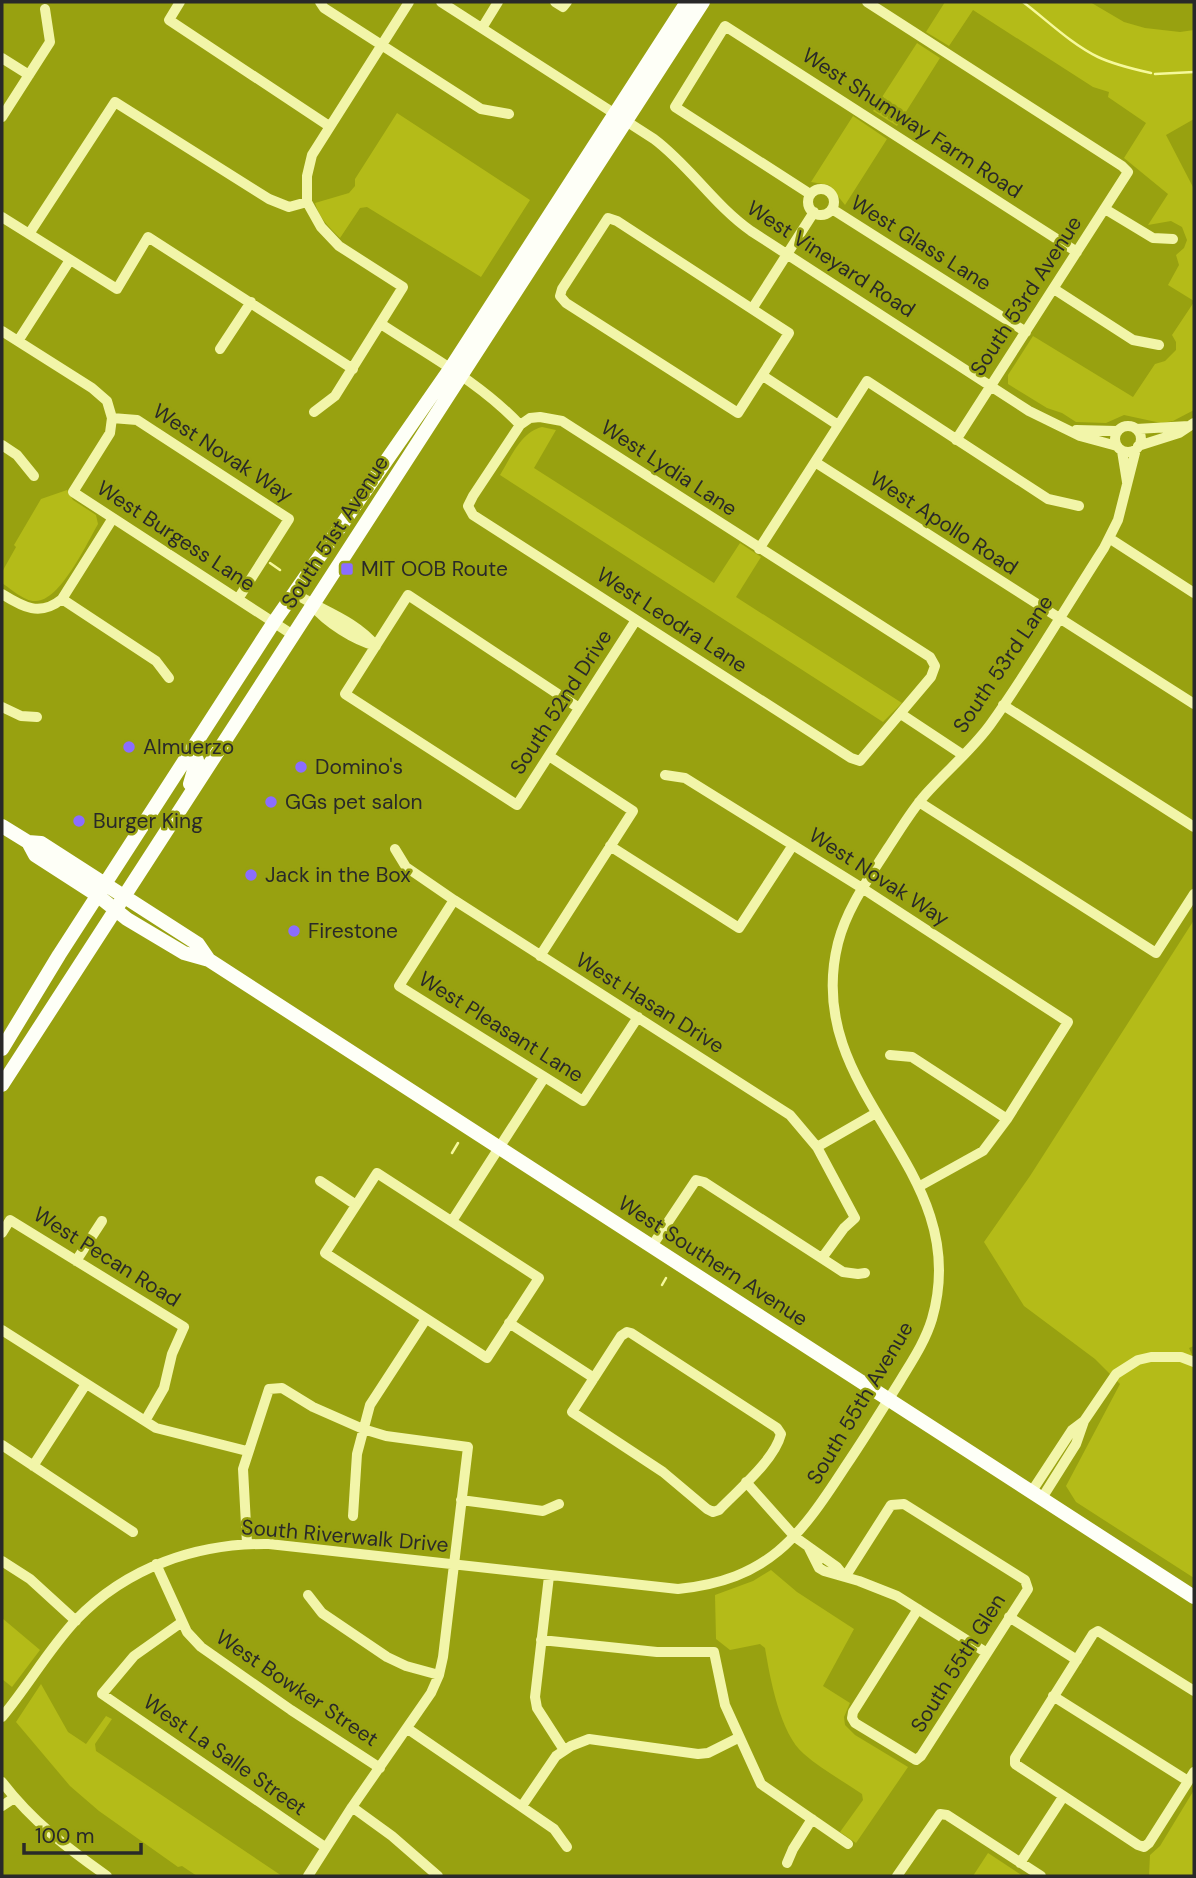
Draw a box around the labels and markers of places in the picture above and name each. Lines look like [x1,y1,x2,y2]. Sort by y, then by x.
place label: MIT OOB Route [361,555,508,583]
marker: MIT OOB Route [339,561,355,577]
place label: Almuerzo [143,733,234,761]
marker: Almuerzo [121,739,137,755]
place label: Domino's [315,753,403,781]
marker: Domino's [293,759,309,775]
place label: GGs pet salon [285,788,423,816]
marker: GGs pet salon [263,794,279,810]
place label: Burger King [93,807,203,835]
marker: Burger King [71,813,87,829]
place label: Jack in the Box [265,861,411,889]
marker: Jack in the Box [243,867,259,883]
place label: Firestone [308,917,398,945]
marker: Firestone [286,923,302,939]

